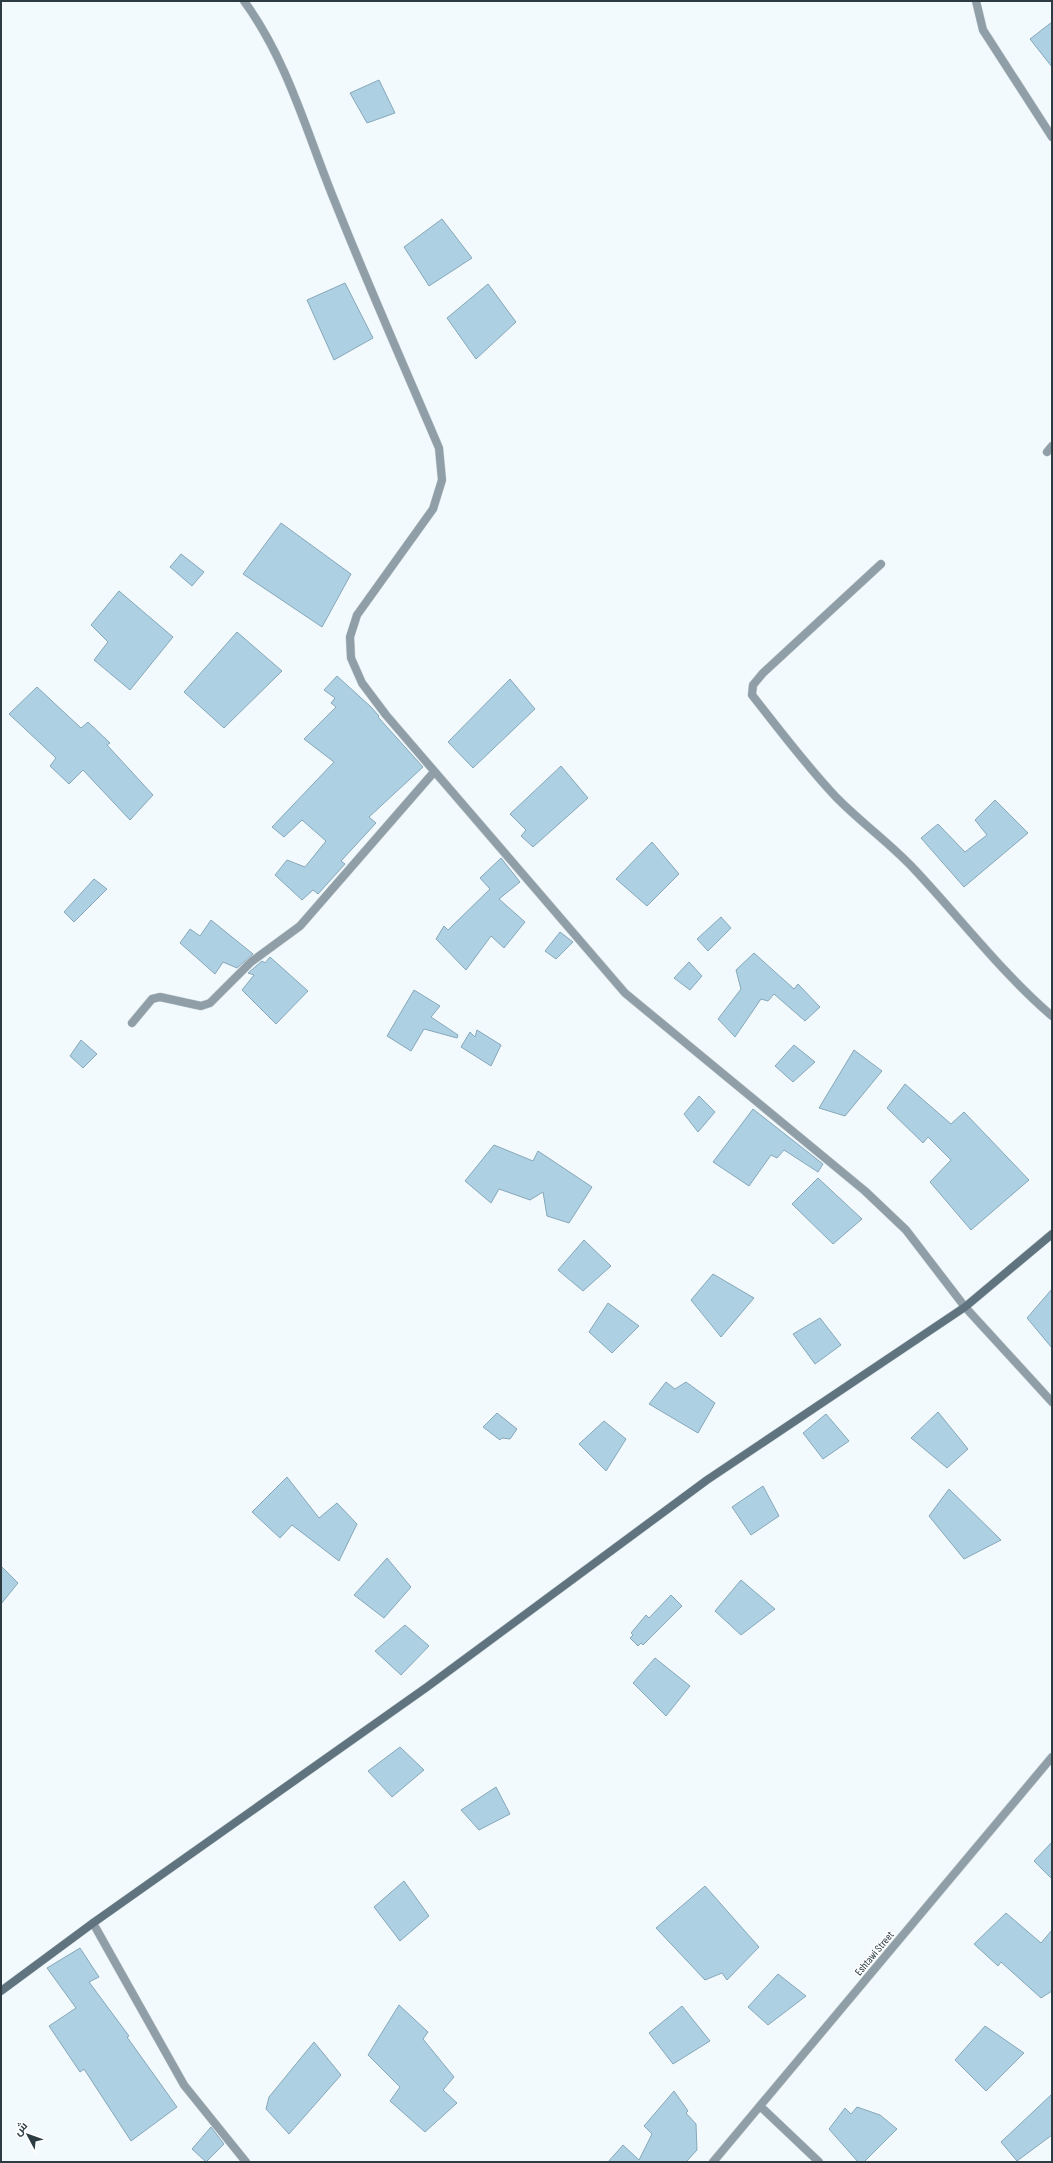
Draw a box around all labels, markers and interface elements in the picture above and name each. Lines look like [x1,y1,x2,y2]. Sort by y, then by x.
street label: Eshtawi Street [852,1928,897,1978]
north arrow [8,2115,48,2155]
text: ش [11,2119,30,2138]

